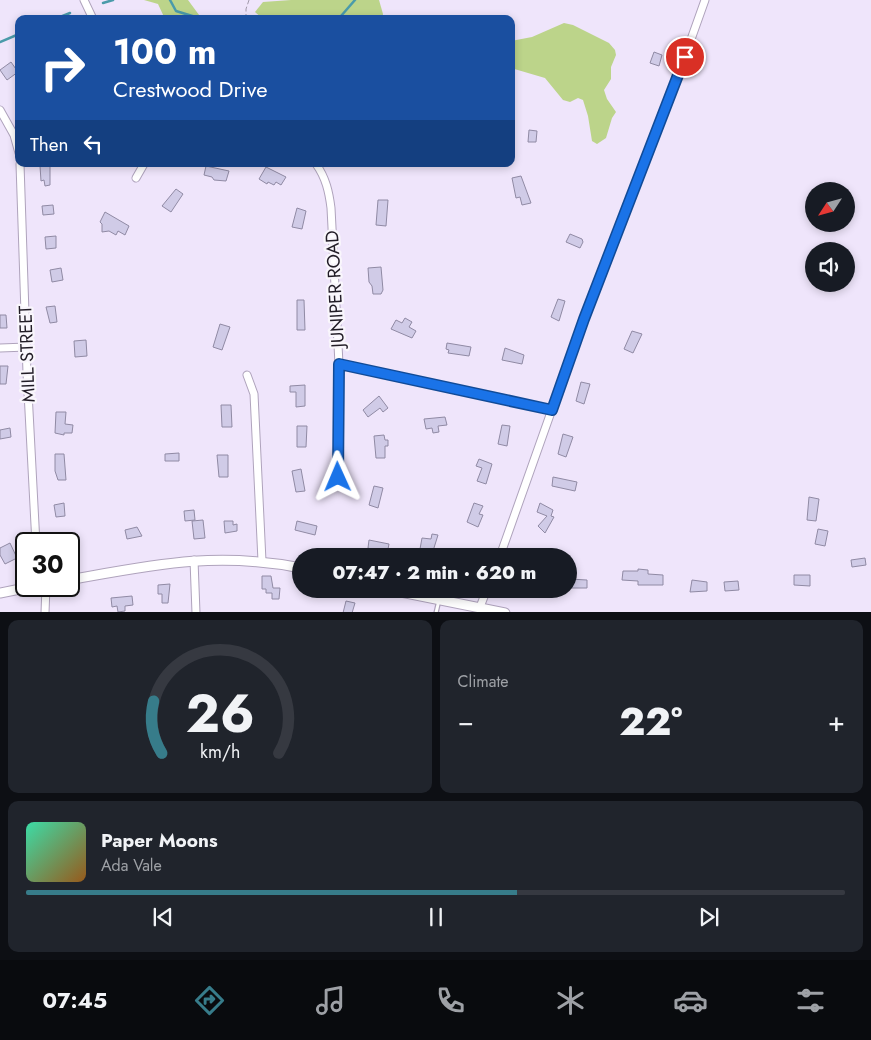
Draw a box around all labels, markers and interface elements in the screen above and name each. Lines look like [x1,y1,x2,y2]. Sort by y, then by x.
text: 100 m [113,27,216,77]
icon: right [30,35,95,100]
pin [664,36,706,78]
icon: arrive [671,43,699,71]
text: Crestwood Drive [113,73,267,105]
icon: left [79,130,107,158]
text: Then [30,131,69,158]
north arrow [805,182,855,232]
map controls [805,182,855,292]
street label: JUNIPER ROAD [319,230,351,350]
button: sound [805,242,855,292]
street label: MILL STREET [12,304,42,403]
position arrow [311,450,363,502]
speed limit sign: 30 [15,532,80,597]
text: 07:47 · 2 min · 620 m [333,559,536,586]
text: Climate [458,670,509,693]
text: 26 [185,676,254,752]
text: 22° [619,694,683,749]
text: − [458,701,474,742]
text: + [828,701,845,742]
text: km/h [200,739,240,765]
text: Paper Moons [101,827,218,854]
text: Ada Vale [101,854,162,877]
icon: previous [149,903,177,931]
icon: pause [422,903,450,931]
icon: next [695,903,723,931]
icon: directions [192,983,227,1018]
icon: music [313,983,348,1018]
icon: phone [433,983,468,1018]
icon: climate [553,983,588,1018]
icon: car [673,983,708,1018]
icon: filters [793,983,828,1018]
text: 07:45 [43,984,107,1016]

